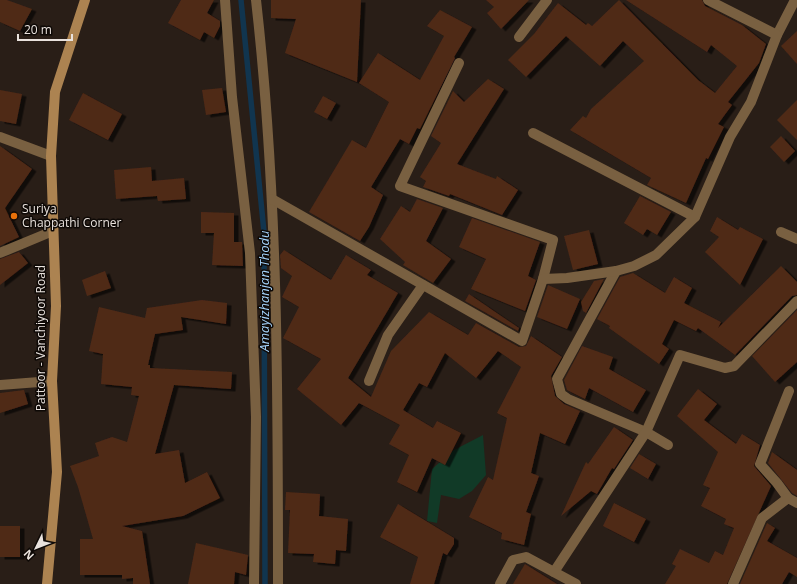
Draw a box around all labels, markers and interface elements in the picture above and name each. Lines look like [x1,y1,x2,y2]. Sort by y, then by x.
scale bar [18,16,72,42]
text: 20 m [24,21,52,38]
place label: Suriya Chappathi Corner [22,200,122,231]
marker: Suriya Chappathi Corner [9,211,19,221]
water label: Amayizhanjan Thodu [255,230,273,353]
street label: Pattoor - Vanchiyoor Road [32,265,49,411]
north arrow [16,528,56,568]
text: N [20,547,37,564]

